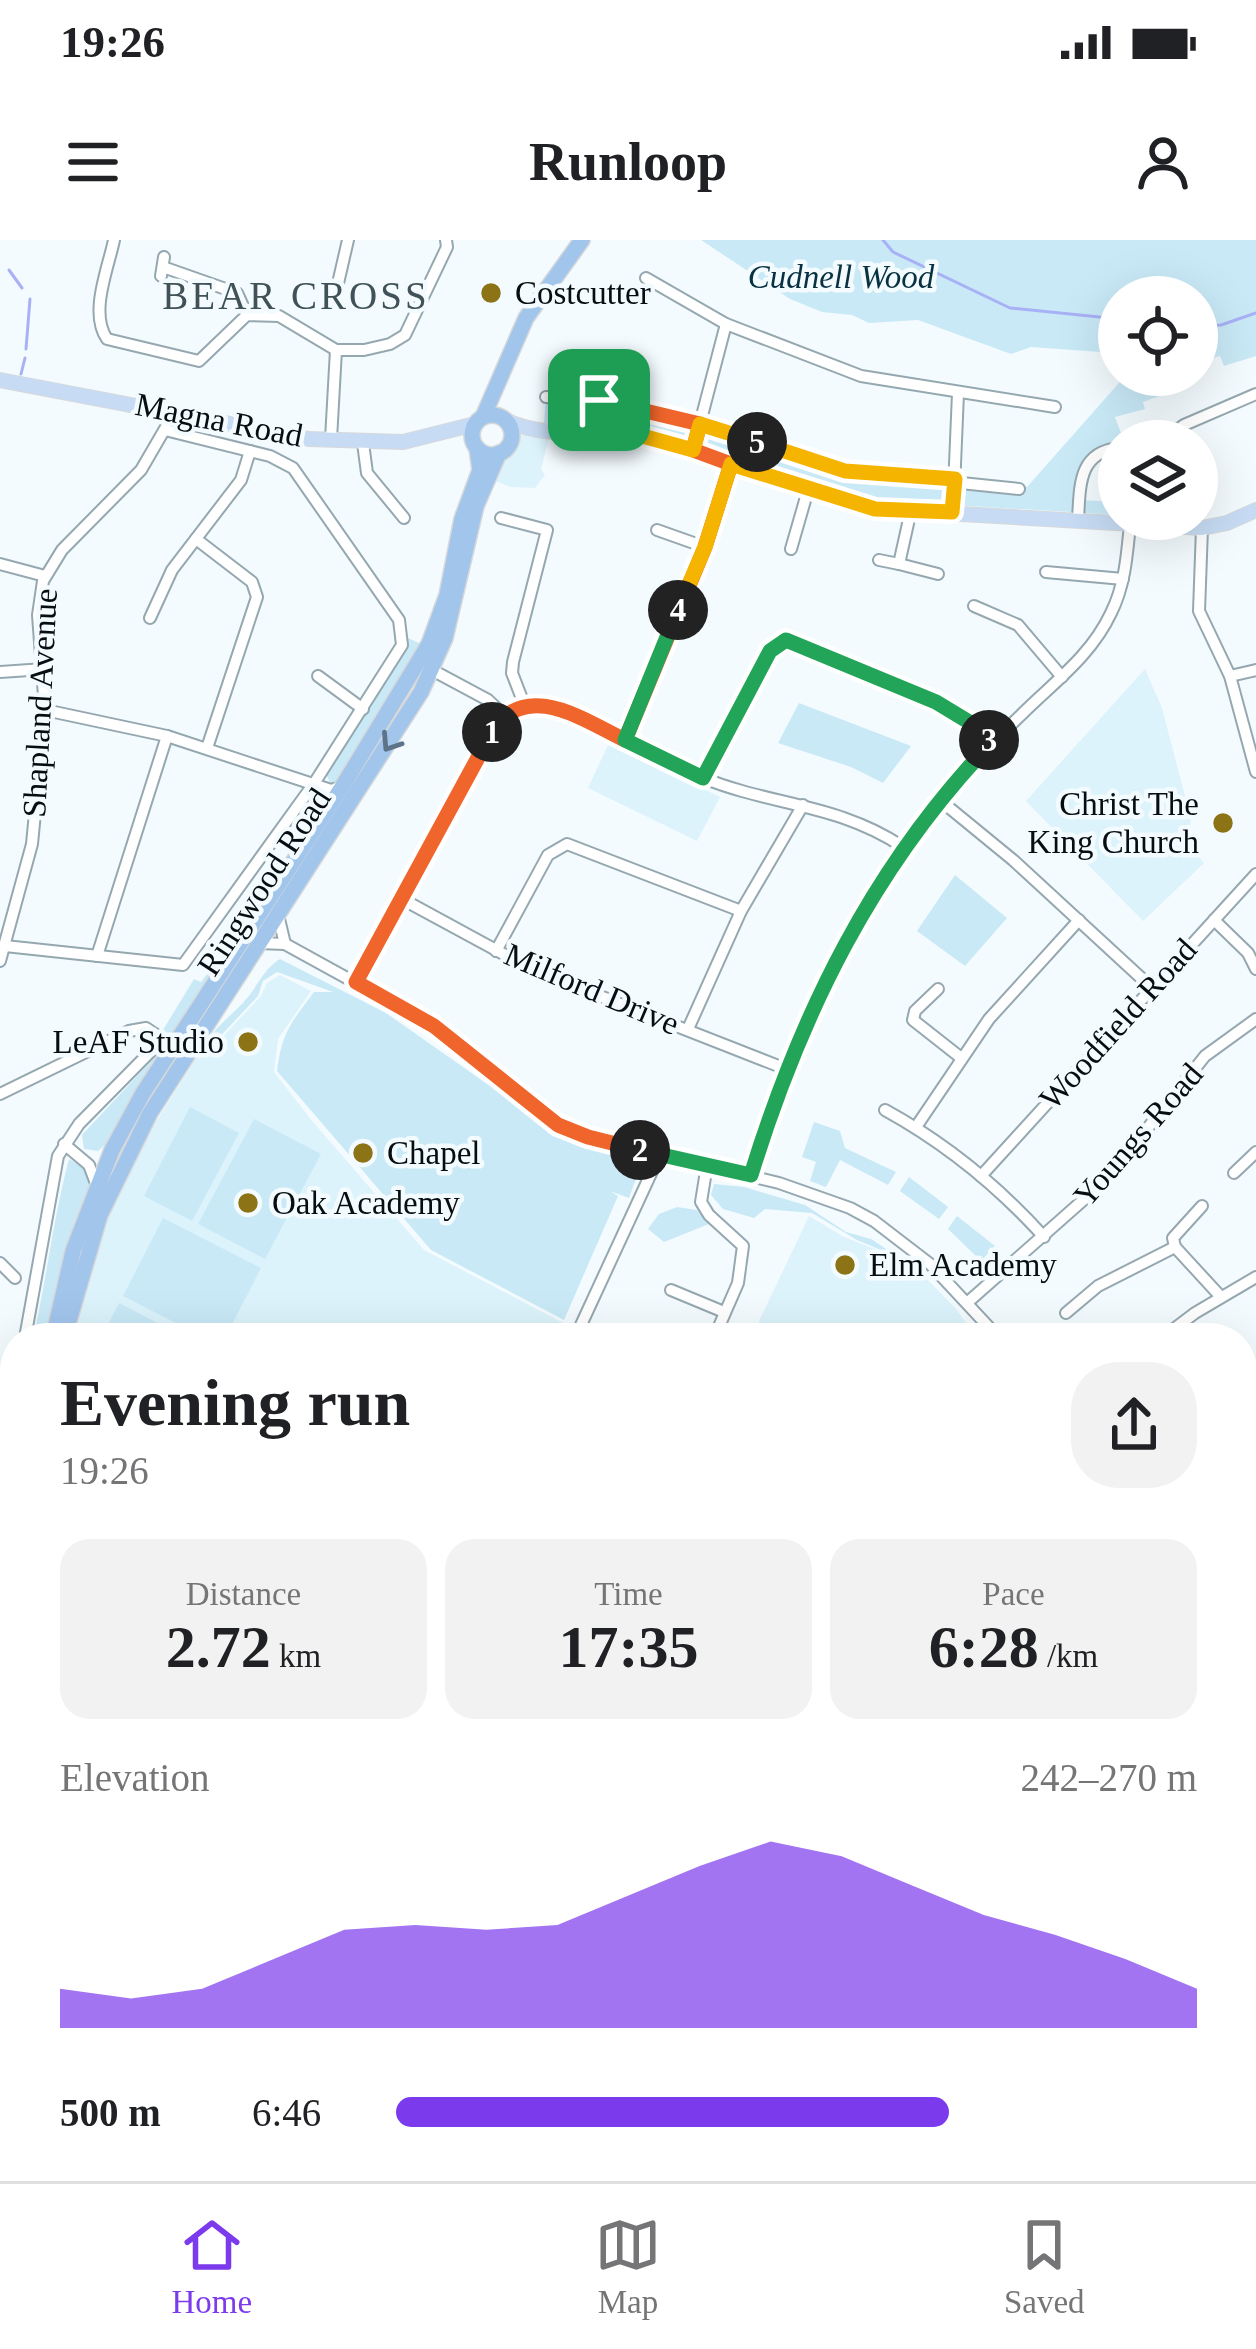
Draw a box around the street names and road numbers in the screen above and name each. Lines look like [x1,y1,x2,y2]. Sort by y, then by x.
street label: Magna Road [132,386,306,454]
street label: Shapland Avenue [16,588,64,818]
street label: Ringwood Road [190,781,338,982]
street label: Woodfield Road [1032,931,1204,1116]
street label: Milford Drive [499,936,685,1042]
street label: Youngs Road [1066,1056,1210,1214]

